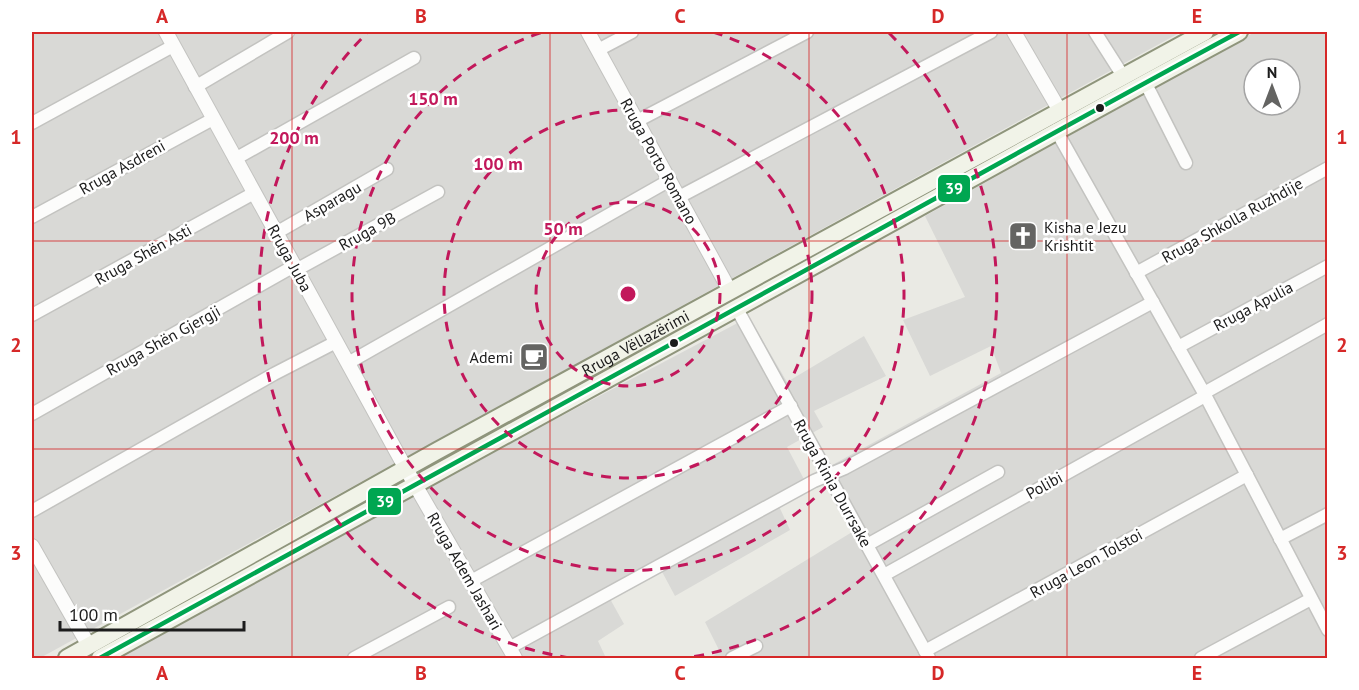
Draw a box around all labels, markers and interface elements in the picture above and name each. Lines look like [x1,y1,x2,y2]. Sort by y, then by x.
text: A [156,3,169,29]
text: B [415,3,427,29]
text: C [674,3,686,29]
text: D [932,3,945,29]
text: E [1192,3,1202,29]
north arrow [1242,57,1302,117]
text: N [1267,62,1277,82]
text: 150 m [408,87,458,110]
street label: Rruga Porto Romano [616,95,702,227]
unlabelled marker [1094,102,1106,114]
text: 1 [10,124,22,150]
text: 1 [1336,124,1348,150]
text: 200 m [269,126,319,149]
street label: Rruga Asdreni [76,135,168,199]
text: 100 m [473,152,523,175]
street label: Rruga Shkolla Ruzhdije [1158,173,1306,267]
line badge: 39 [937,174,971,203]
street label: Asparagu [300,177,364,225]
text: 39 [945,178,963,198]
street label: Rruga 9B [335,207,399,255]
text: 50 m [543,217,583,240]
place label: Kisha e Jezu Krishtit [1044,217,1127,255]
street label: Rruga Shën Asti [91,219,195,289]
church icon: Kisha e Jezu Krishtit [1007,220,1039,252]
street label: Rruga Juba [263,221,317,295]
street label: Rruga Apulia [1210,277,1296,335]
centre of rings [618,284,638,304]
street label: Rruga Shën Gjergji [102,300,224,380]
street label: Rruga Vëllazërimi [578,305,693,380]
text: 2 [10,332,22,358]
text: 2 [1336,332,1348,358]
unlabelled marker [668,337,680,349]
cafe icon: Ademi [518,341,550,373]
place label: Ademi [470,347,513,367]
street label: Rruga Rinia Durrsake [789,415,877,551]
street label: Polibi [1022,467,1066,503]
line badge: 39 [367,487,402,516]
text: 39 [376,491,394,511]
street label: Rruga Adem Jashari [423,508,507,634]
street label: Rruga Leon Tolstoi [1026,524,1146,602]
text: 3 [10,540,22,566]
text: 3 [1336,540,1348,566]
scale bar [60,594,244,632]
text: 100 m [69,603,118,626]
text: A [156,660,169,686]
text: B [415,660,427,686]
text: C [674,660,686,686]
text: D [932,660,945,686]
text: E [1192,660,1202,686]

